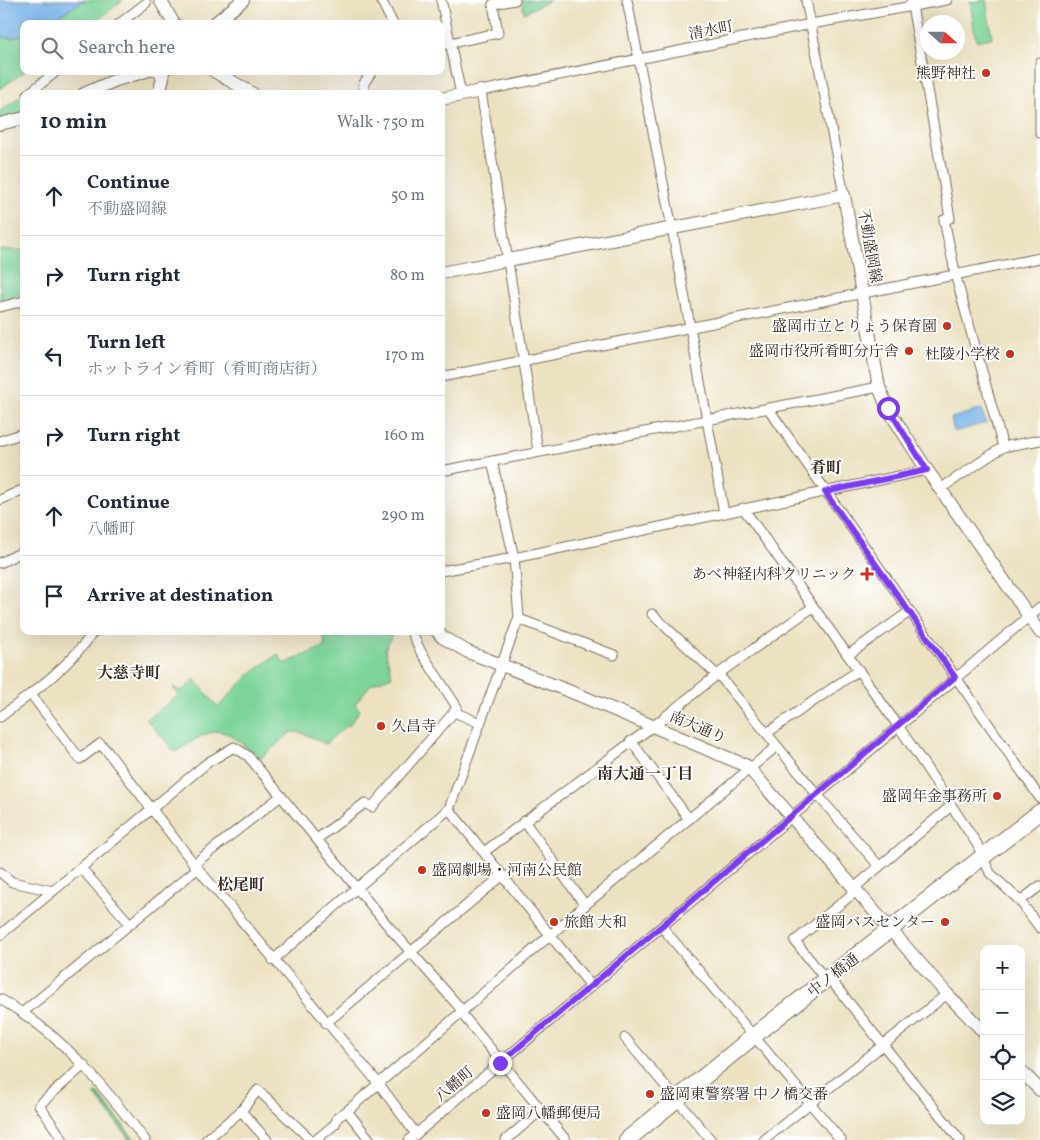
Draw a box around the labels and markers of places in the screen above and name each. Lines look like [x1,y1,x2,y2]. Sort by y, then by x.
place label: 熊野神社 [916,64,976,85]
marker: 熊野神社 [980,67,992,79]
place label: 盛岡市立とりょう保育園 [772,317,937,338]
marker: 盛岡市立とりょう保育園 [941,320,953,332]
place label: 盛岡市役所肴町分庁舎 [749,342,899,363]
marker: 盛岡市役所肴町分庁舎 [903,345,915,357]
place label: 杜陵小学校 [925,345,1000,366]
marker: 杜陵小学校 [1004,348,1016,360]
place label: あべ神経内科クリニック [692,565,856,586]
marker: あべ神経内科クリニック [860,567,874,581]
place label: 久昌寺 [391,717,436,738]
marker: 久昌寺 [375,720,387,732]
place label: 盛岡年金事務所 [882,787,987,808]
marker: 盛岡年金事務所 [991,790,1003,802]
place label: 盛岡劇場・河南公民館 [432,861,582,882]
marker: 盛岡劇場・河南公民館 [416,864,428,876]
place label: 旅館 大和 [564,913,627,934]
place label: 盛岡バスセンター [816,913,935,934]
marker: 旅館 大和 [548,916,560,928]
marker: 盛岡バスセンター [939,916,951,928]
place label: 盛岡東警察署 中ノ橋交番 [660,1085,828,1106]
marker: 盛岡東警察署 中ノ橋交番 [644,1088,656,1100]
place label: 盛岡八幡郵便局 [496,1104,601,1125]
marker: 盛岡八幡郵便局 [480,1107,492,1119]

